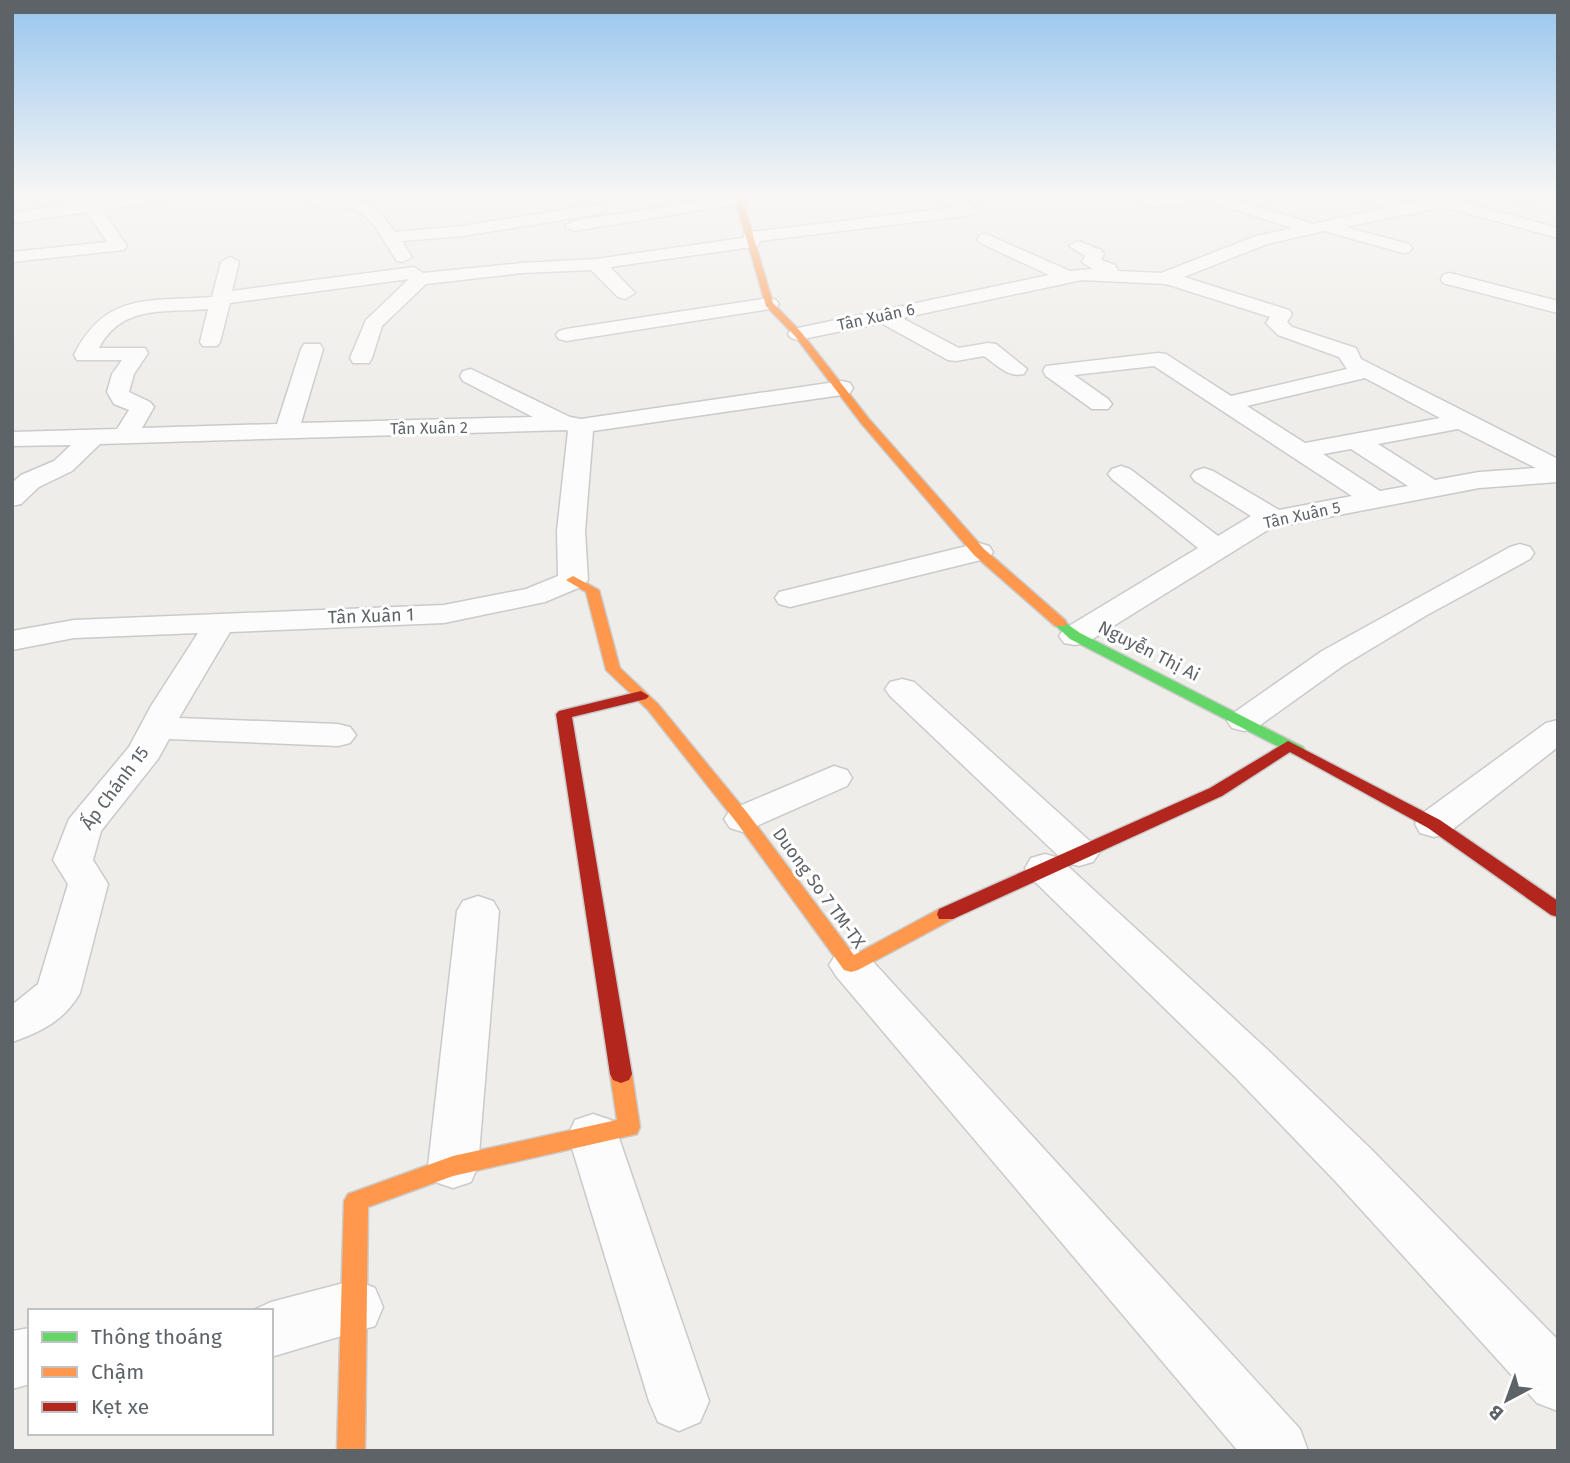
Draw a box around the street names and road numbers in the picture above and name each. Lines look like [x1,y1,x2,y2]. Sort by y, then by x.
street label: Tân Xuân 6 [836,300,916,334]
street label: Tân Xuân 2 [390,418,468,438]
street label: Tân Xuân 5 [1262,498,1342,532]
street label: Tân Xuân 1 [327,603,415,629]
street label: Nguyễn Thị Ai [1095,615,1204,686]
street label: Ấp Chánh 15 [75,741,153,834]
street label: Duong So 7 TM-TX [768,824,870,953]

